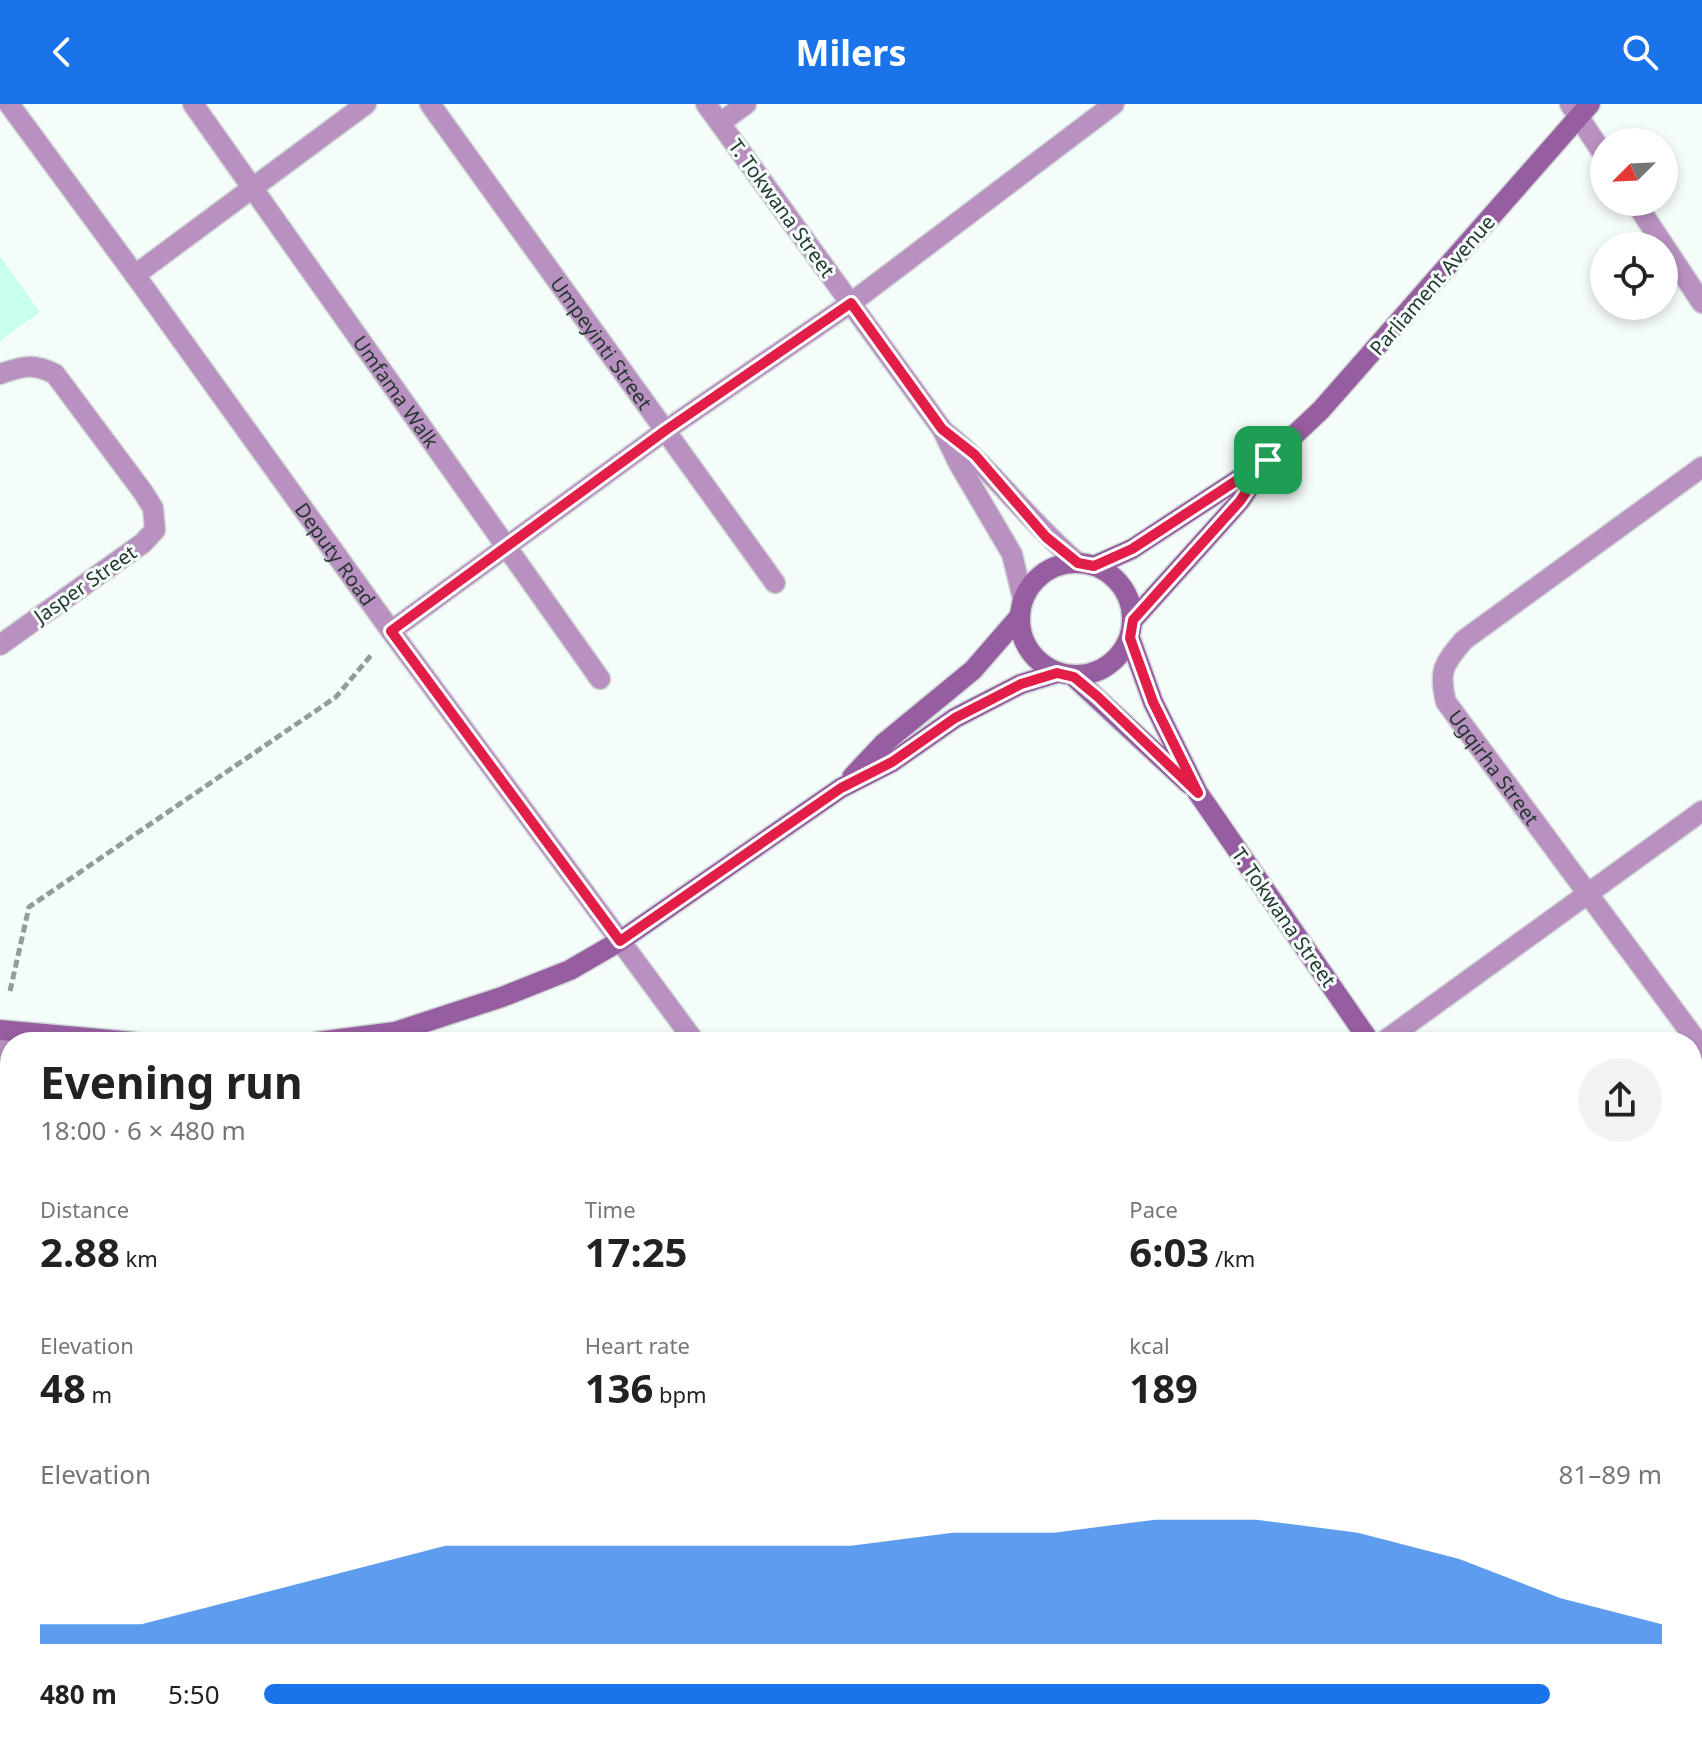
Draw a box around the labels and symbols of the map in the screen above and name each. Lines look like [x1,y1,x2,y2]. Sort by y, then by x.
north arrow [1590,128,1678,216]
street label: T. Tokwana Street [723,134,841,282]
street label: Parliament Avenue [1363,209,1501,361]
street label: Umpeyinti Street [545,271,659,414]
street label: Umfama Walk [347,330,446,453]
pin [1234,426,1302,494]
street label: Deputy Road [289,497,382,611]
street label: Jasper Street [27,539,142,630]
street label: Ugqirha Street [1442,704,1546,830]
street label: T. Tokwana Street [1226,842,1342,992]

